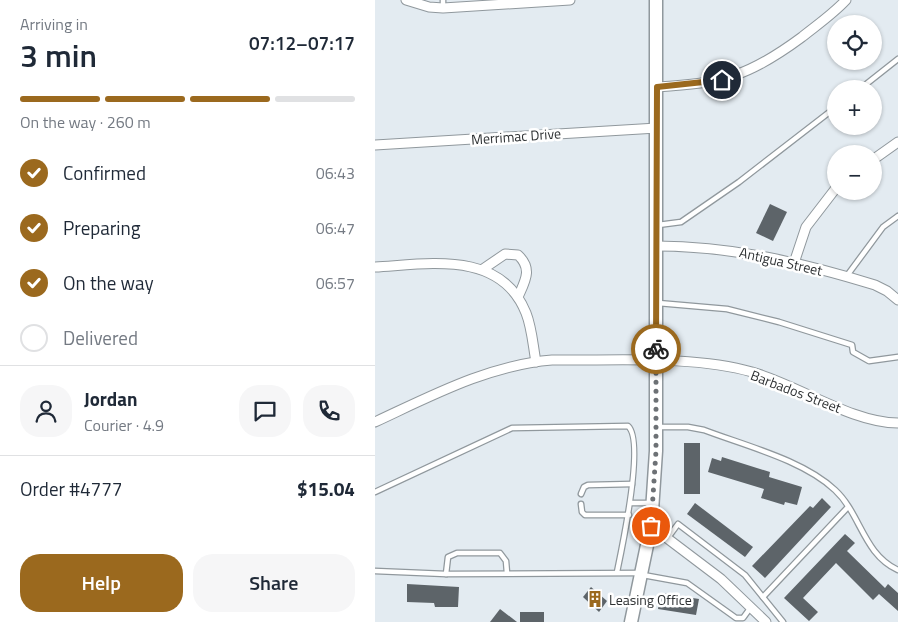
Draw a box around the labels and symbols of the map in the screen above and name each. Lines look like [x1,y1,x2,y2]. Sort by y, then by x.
pin [701,59,743,101]
street label: Merrimac Drive [470,122,562,150]
street label: Antigua Street [737,241,825,281]
courier [631,324,681,374]
street label: Barbados Street [748,364,844,418]
pin [630,505,672,547]
building icon: Leasing Office [585,589,605,609]
place label: Leasing Office [609,589,692,610]

